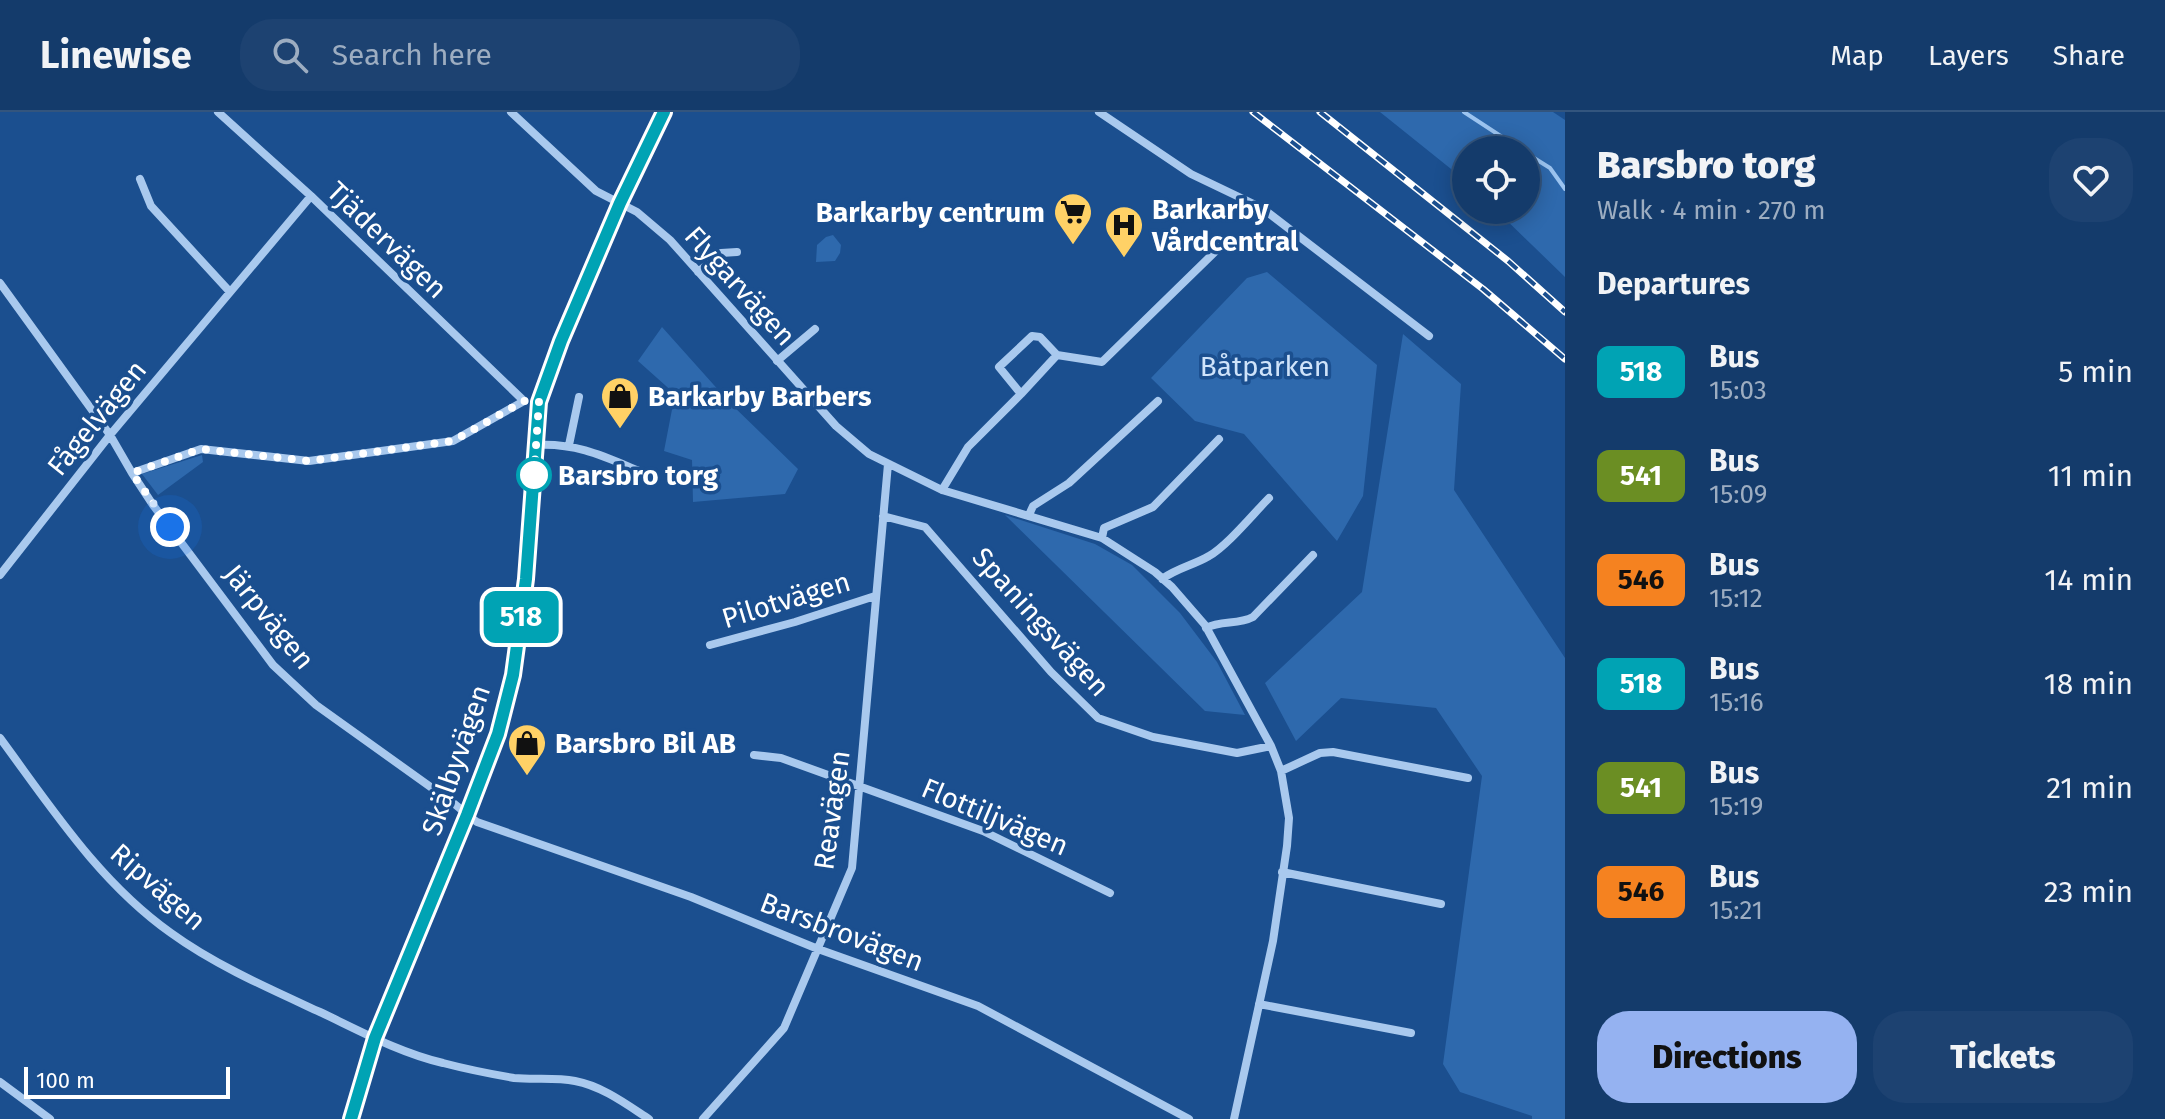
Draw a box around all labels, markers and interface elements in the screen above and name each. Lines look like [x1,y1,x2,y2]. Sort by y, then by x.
search box [240,19,800,91]
text: Linewise [40,32,192,78]
icon: search [268,33,312,77]
text: Search here [332,37,492,73]
text: Map [1830,39,1884,72]
text: Layers [1928,39,2009,72]
text: Share [2053,39,2125,72]
map controls [1452,136,1540,224]
button: locate [1452,136,1540,224]
button: heart [2049,138,2133,222]
text: Barsbro torg [1597,142,1815,188]
street label: Tjädervägen [320,175,454,305]
supermarket icon: Barkarby centrum [1052,191,1094,246]
place label: Barkarby Vårdcentral [1151,193,1299,258]
text: Walk · 4 min · 270 m [1597,195,1826,226]
place label: Barkarby centrum [816,196,1045,229]
hospital icon: Barkarby Vårdcentral [1103,204,1145,259]
street label: Flygarvägen [678,220,802,352]
text: Departures [1597,266,1750,302]
text: Bus [1709,339,1759,375]
park label: Båtparken [1200,350,1330,383]
street label: Fågelvägen [41,354,153,482]
text: 5 min [2058,354,2133,390]
text: 518 [1620,355,1662,388]
shop icon: Barkarby Barbers [599,375,641,430]
text: 15:03 [1709,375,1767,406]
place label: Barkarby Barbers [648,380,872,413]
text: Bus [1709,443,1759,479]
marker: Barsbro torg [517,458,551,492]
text: 11 min [2048,458,2133,494]
place label: Barsbro torg [558,459,719,492]
text: 541 [1620,459,1662,492]
text: 15:09 [1709,479,1767,510]
your location [150,507,190,547]
street label: Spaningsvägen [966,541,1116,703]
text: Bus [1709,547,1759,583]
street label: Järpvägen [217,558,321,676]
text: 14 min [2044,562,2133,598]
text: 546 [1618,563,1664,596]
street label: Pilotvägen [718,565,854,635]
text: 15:12 [1709,583,1763,614]
line badge: 518 [475,591,567,643]
text: 518 [500,600,542,633]
text: Bus [1709,651,1759,687]
text: 18 min [2044,666,2133,702]
text: 518 [1620,667,1662,700]
street label: Skälbyvägen [415,681,497,839]
text: 15:16 [1709,687,1764,718]
shop icon: Barsbro Bil AB [506,722,548,777]
place label: Barsbro Bil AB [555,727,736,760]
street label: Reavägen [807,748,857,872]
text: Bus [1709,755,1759,791]
text: 21 min [2046,770,2133,806]
street label: Flottiljvägen [917,771,1073,863]
text: 541 [1620,771,1662,804]
text: 15:19 [1709,791,1763,822]
street label: Ripvägen [104,837,212,937]
text: Bus [1709,859,1759,895]
text: 23 min [2044,874,2133,910]
text: 546 [1618,875,1664,908]
street label: Barsbrovägen [756,886,928,978]
text: 15:21 [1709,895,1763,926]
button: Directions [1597,1011,1857,1103]
button: Tickets [1873,1011,2133,1103]
scale bar [24,1063,230,1099]
text: 100 m [36,1067,95,1094]

